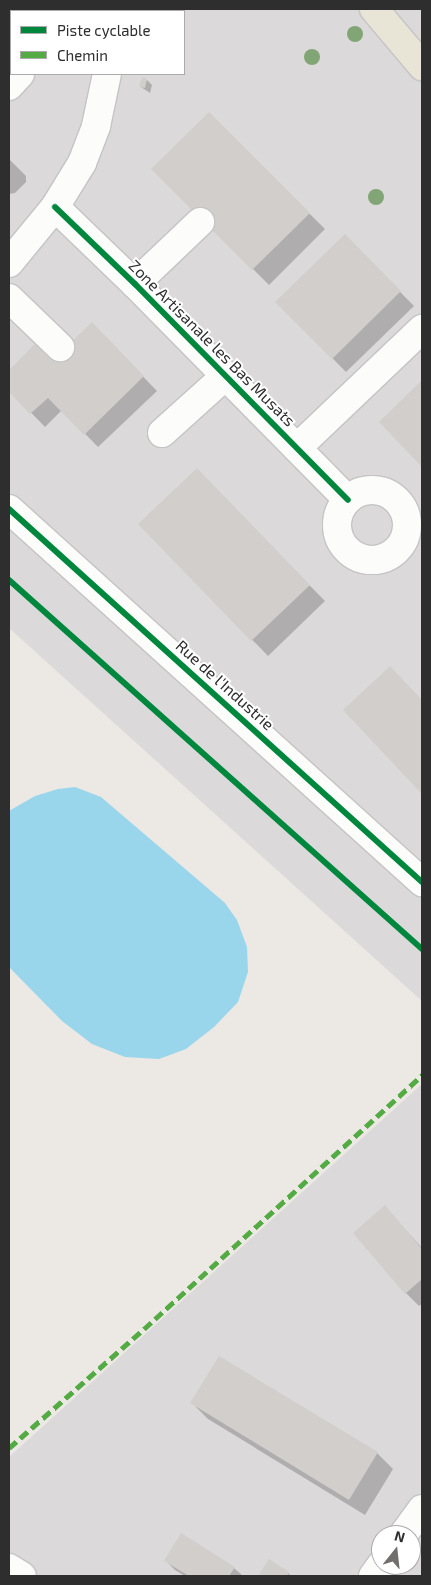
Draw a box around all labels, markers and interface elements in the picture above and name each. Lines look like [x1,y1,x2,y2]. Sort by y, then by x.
legend [10,10,185,75]
text: Piste cyclable [57,21,151,39]
text: Chemin [57,46,108,64]
street label: Zone Artisanale les Bas Musats [125,256,299,430]
street label: Rue de l'Industrie [172,636,278,734]
north arrow [371,1525,421,1575]
text: N [393,1526,407,1546]

